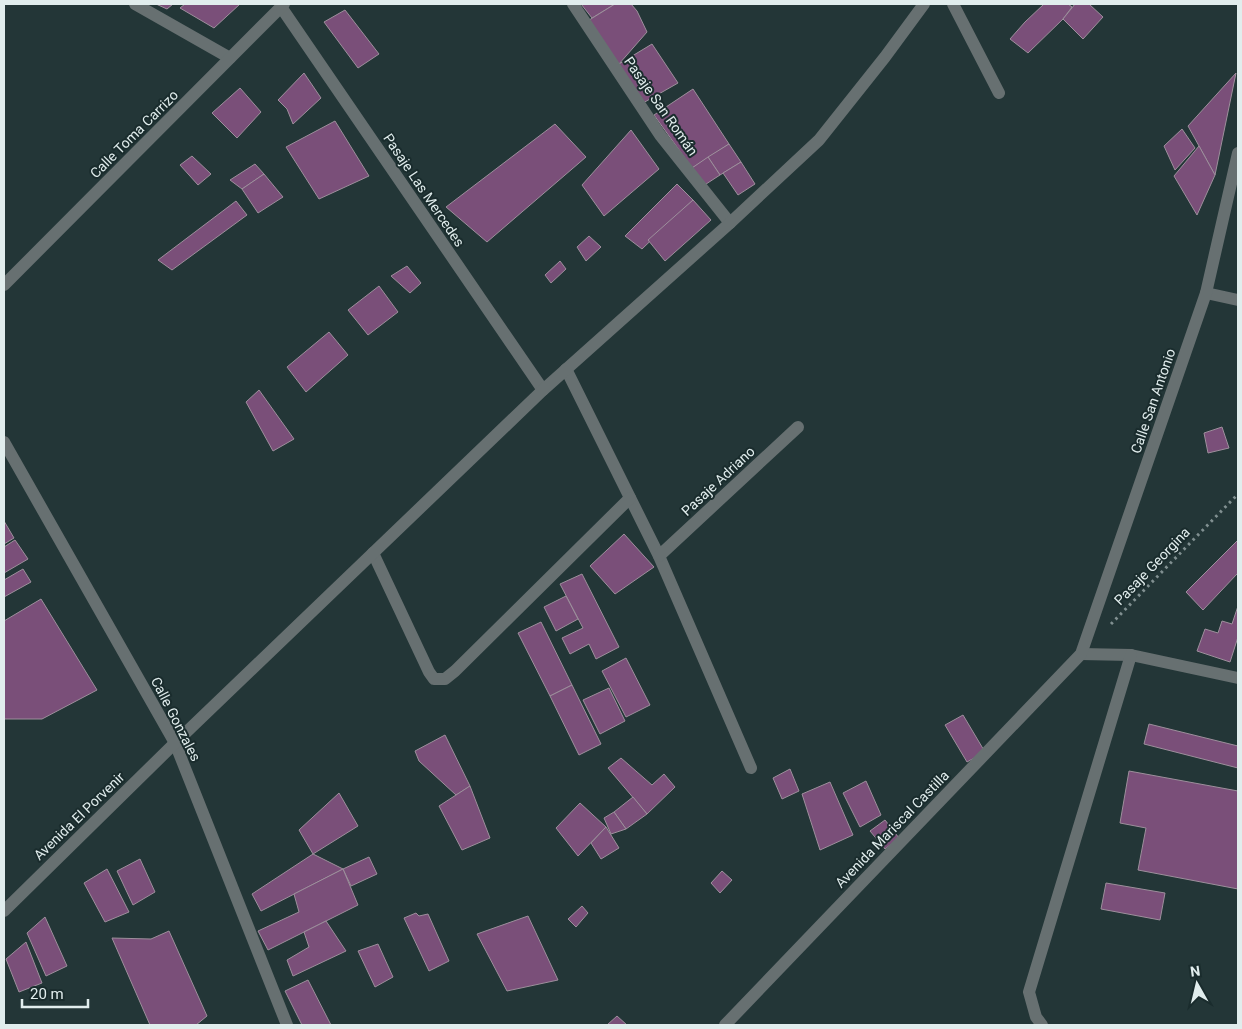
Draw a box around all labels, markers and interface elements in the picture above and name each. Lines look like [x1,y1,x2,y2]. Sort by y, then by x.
street label: Pasaje San Román [621,54,701,158]
street label: Calle Toma Carrizo [87,87,181,181]
street label: Pasaje Las Mercedes [380,130,468,250]
street label: Calle San Antonio [1128,346,1178,456]
street label: Pasaje Adriano [678,443,758,519]
street label: Pasaje Georgina [1111,524,1193,608]
street label: Calle Gonzales [148,674,204,764]
street label: Avenida Mariscal Castilla [832,767,952,891]
street label: Avenida El Porvenir [30,769,128,863]
north arrow [1172,959,1222,1009]
text: N [1189,963,1201,980]
scale bar [22,976,89,1008]
text: 20 m [30,985,64,1003]

